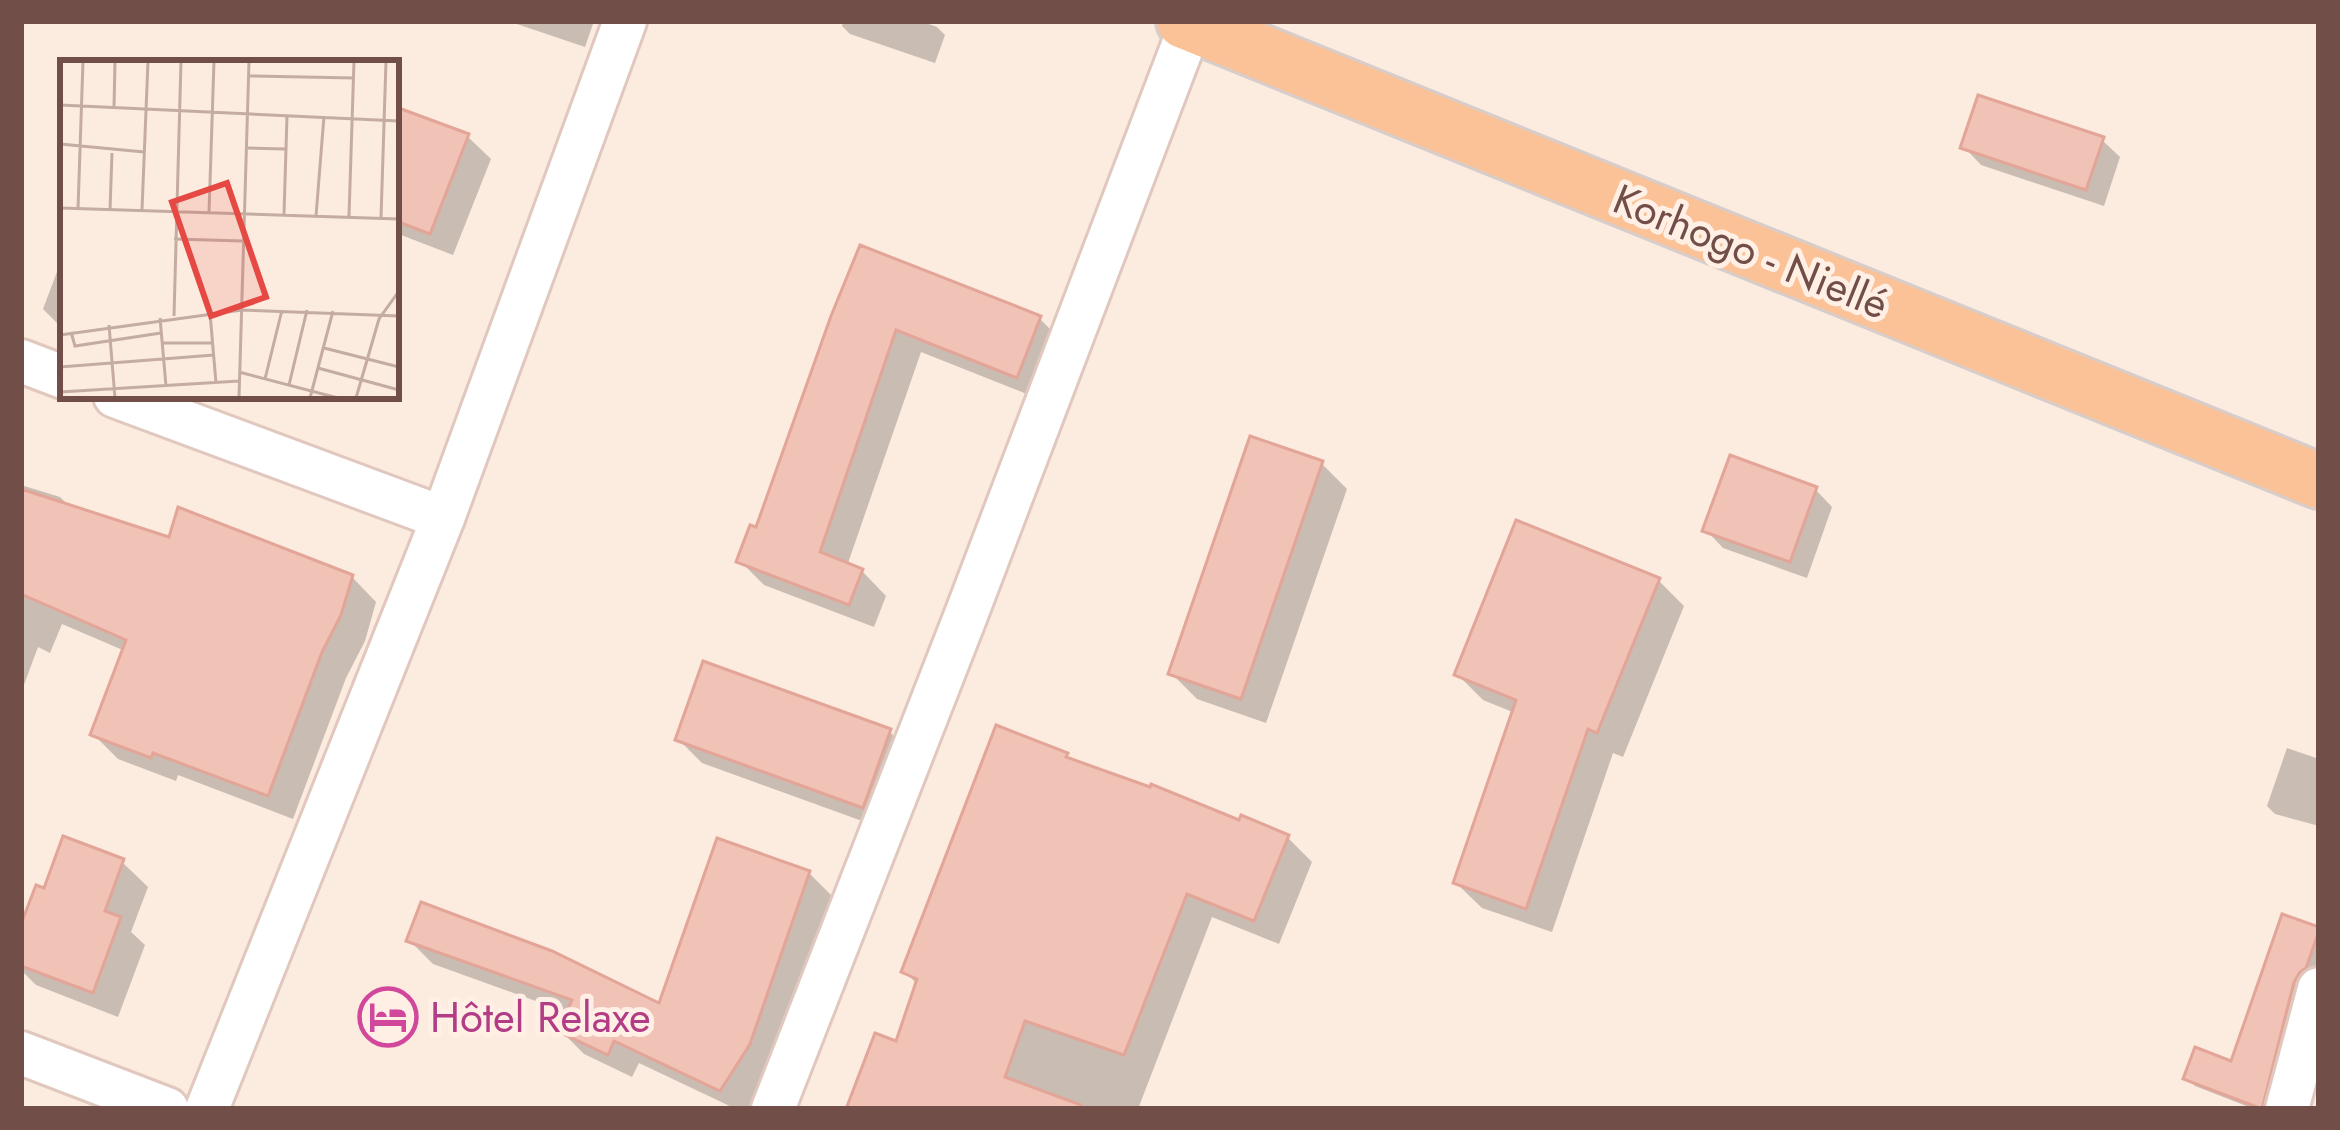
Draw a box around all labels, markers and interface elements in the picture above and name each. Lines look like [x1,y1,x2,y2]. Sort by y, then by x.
inset map [60,60,399,399]
street label: Korhogo - Niellé [1604,169,1897,334]
hotel icon: Hôtel Relaxe [357,986,419,1048]
place label: Hôtel Relaxe [430,987,651,1048]

